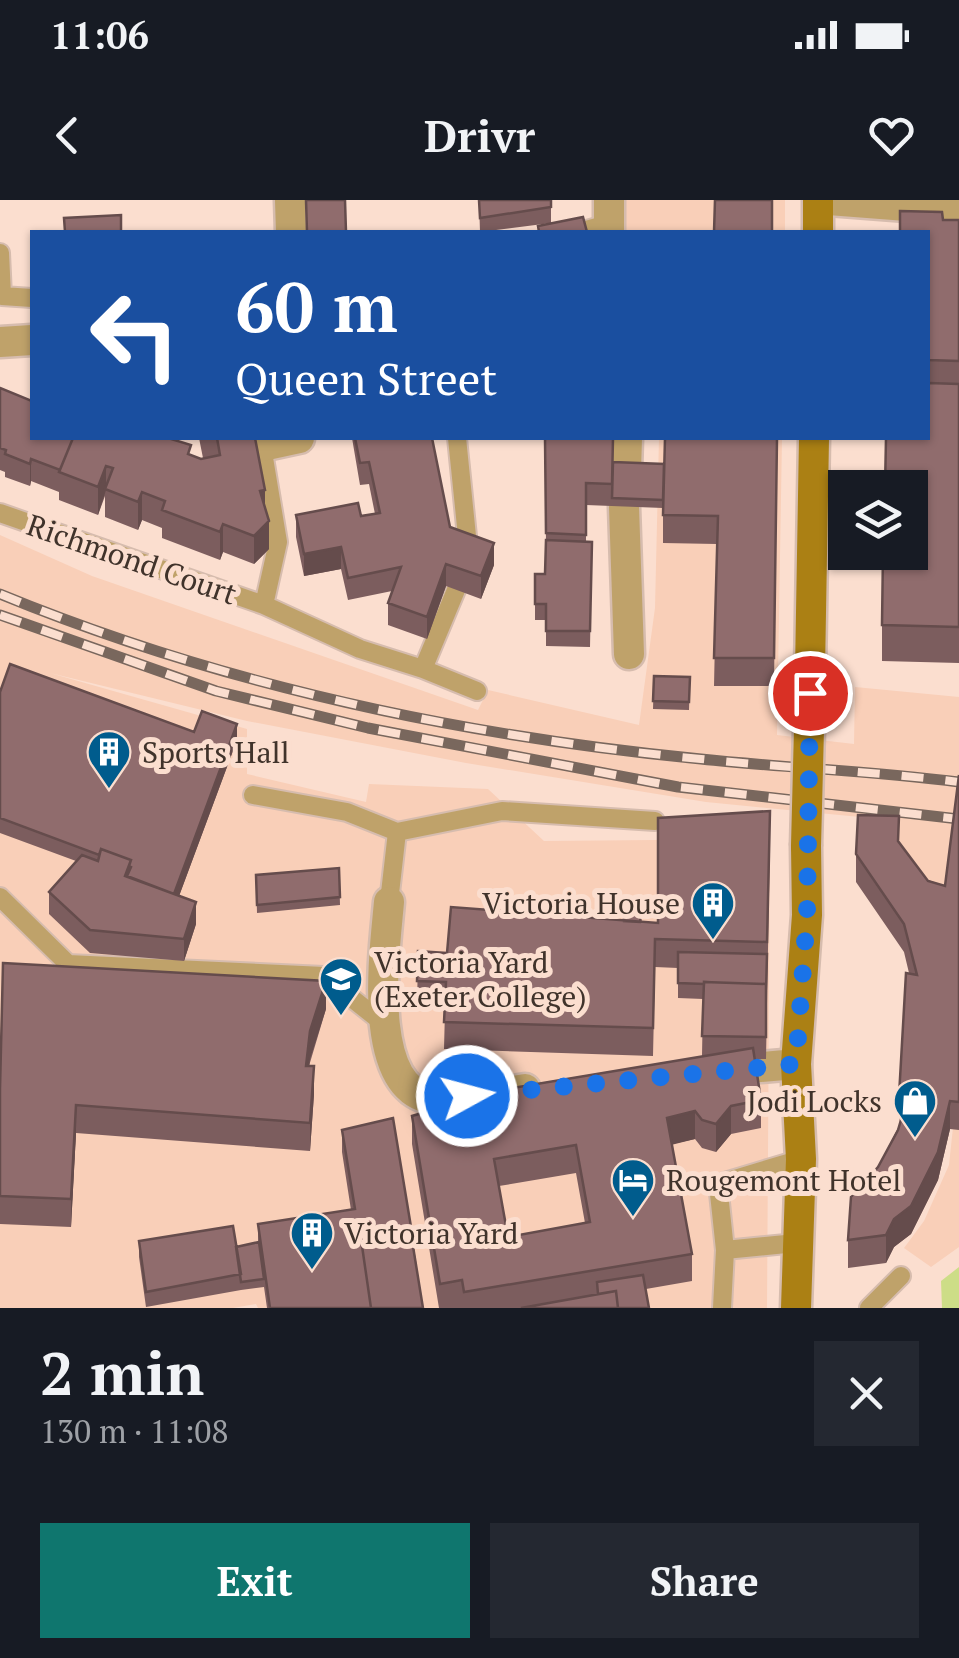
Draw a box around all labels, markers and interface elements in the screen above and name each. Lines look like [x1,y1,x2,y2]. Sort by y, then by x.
text: 11:06 [50,10,149,60]
text: Drivr [424,105,535,165]
icon: back [40,108,95,163]
icon: heart [864,108,919,163]
text: 60 m [235,259,398,352]
icon: left [70,270,200,400]
text: Queen Street [235,348,497,408]
map controls [828,470,928,570]
button: layers [828,470,928,570]
street label: Richmond Court [22,504,242,614]
pin [768,651,853,736]
icon: arrive [783,666,838,721]
building icon: Sports Hall [86,729,132,790]
place label: Sports Hall [142,732,290,772]
building icon: Victoria House [690,880,736,941]
place label: Victoria House [482,883,680,923]
place label: Victoria Yard (Exeter College) [374,942,587,1016]
school or university icon: Victoria Yard (Exeter College) [318,956,364,1017]
position arrow [415,1044,519,1148]
shop icon: Jodi Locks [892,1078,938,1139]
place label: Jodi Locks [747,1081,882,1121]
hotel icon: Rougemont Hotel [610,1157,656,1218]
place label: Rougemont Hotel [666,1160,901,1200]
building icon: Victoria Yard [289,1210,335,1271]
place label: Victoria Yard [344,1213,518,1253]
text: 2 min [40,1333,204,1412]
button: close [814,1341,919,1446]
text: 130 m · 11:08 [40,1410,228,1452]
button: Exit [40,1523,470,1638]
button: Share [490,1523,919,1638]

